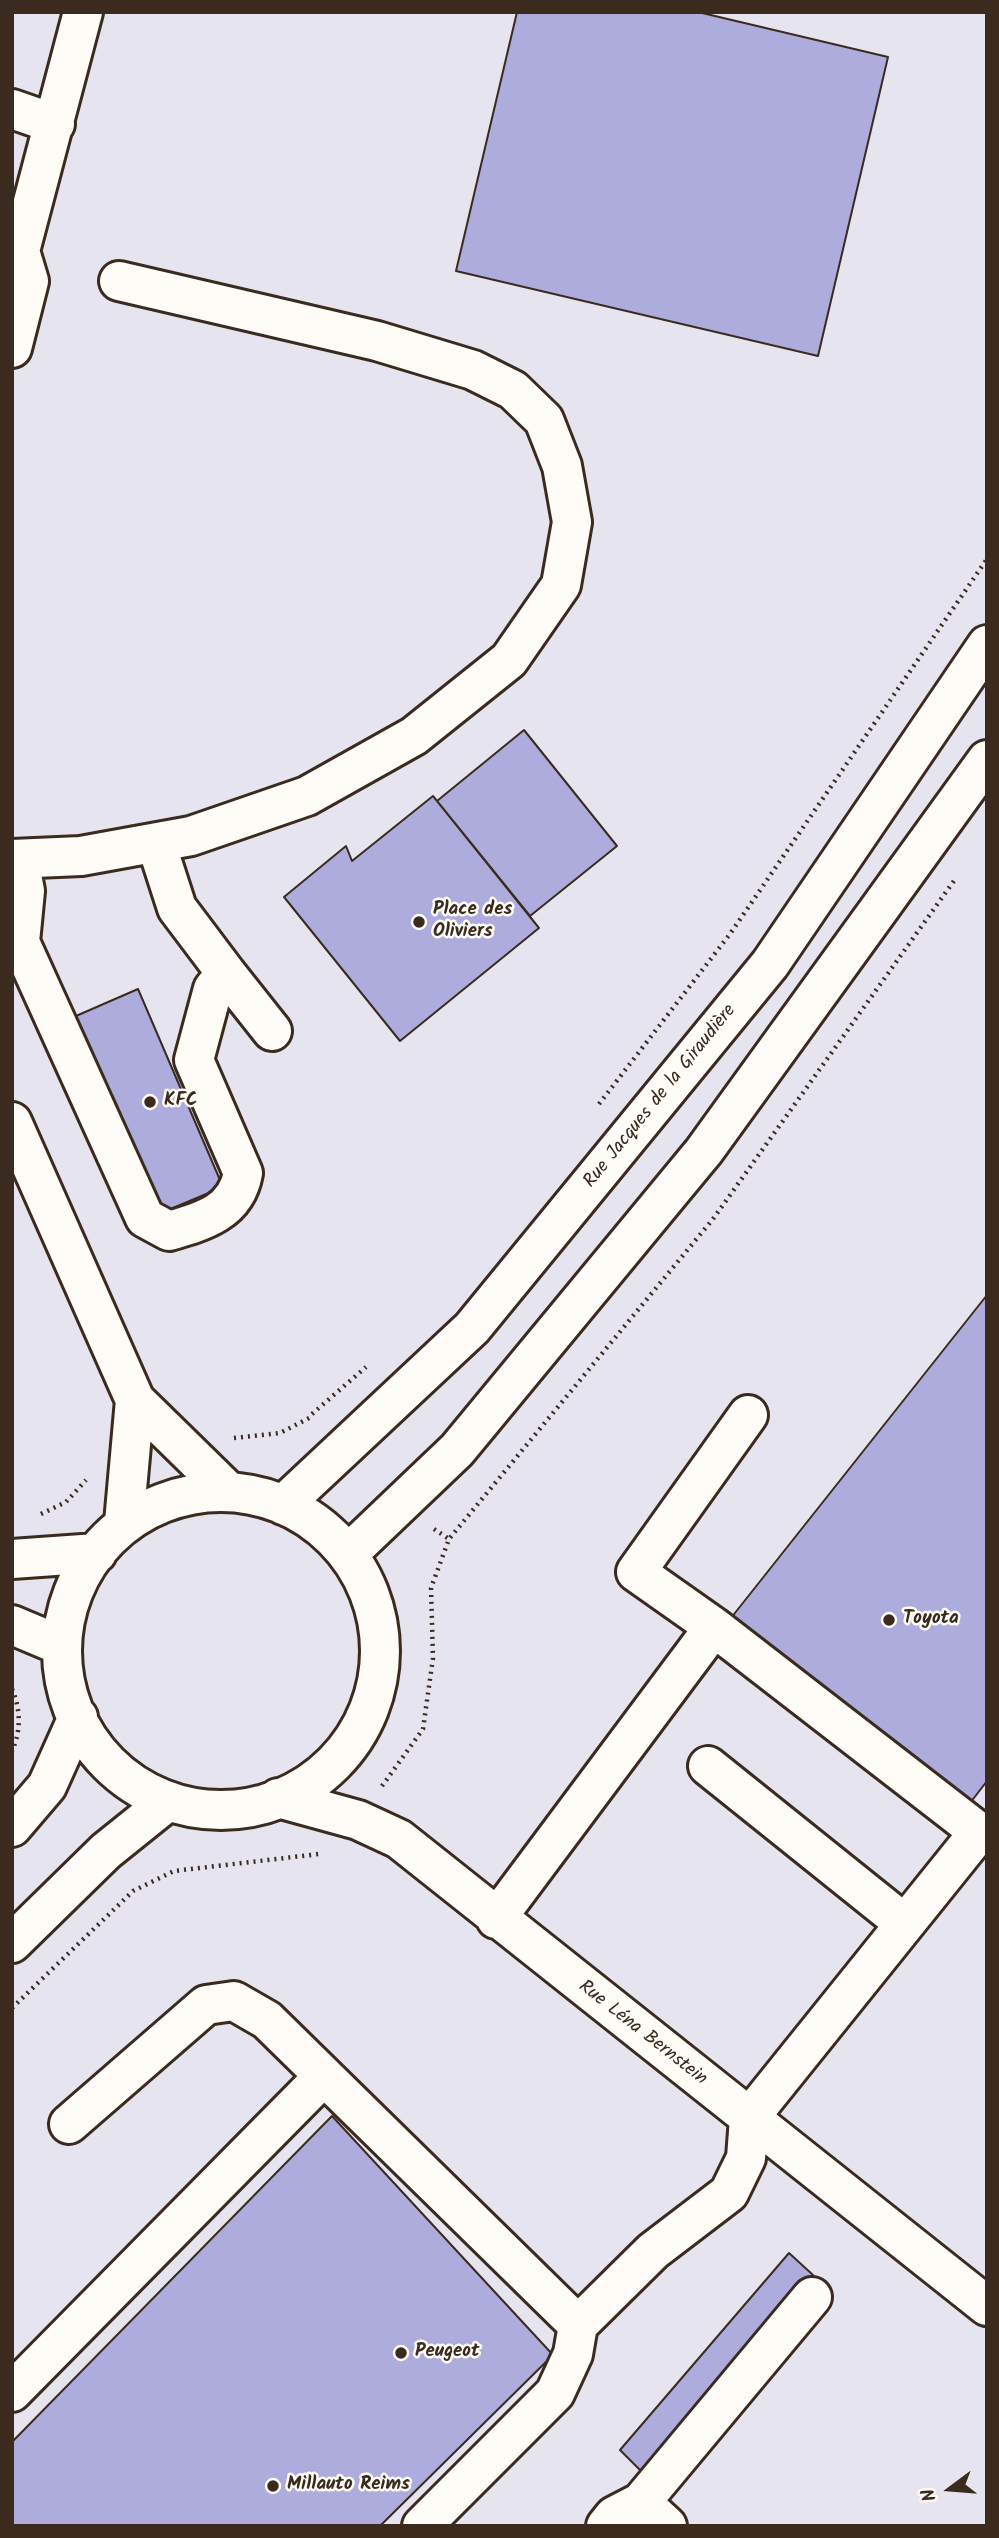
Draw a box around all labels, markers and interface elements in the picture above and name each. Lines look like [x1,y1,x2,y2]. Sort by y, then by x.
place label: Place des Oliviers [433,900,512,944]
marker: Place des Oliviers [411,914,427,930]
street label: Rue Jacques de la Giraudière [580,1001,742,1193]
place label: KFC [164,1091,197,1113]
marker: KFC [142,1094,158,1110]
place label: Toyota [903,1609,959,1631]
marker: Toyota [881,1612,897,1628]
street label: Rue Léna Bernstein [573,1977,711,2091]
place label: Peugeot [415,2342,480,2364]
marker: Peugeot [393,2345,409,2361]
north arrow [915,2454,985,2524]
place label: Millauto Reims [287,2475,410,2497]
marker: Millauto Reims [265,2478,281,2494]
text: N [914,2485,946,2505]

